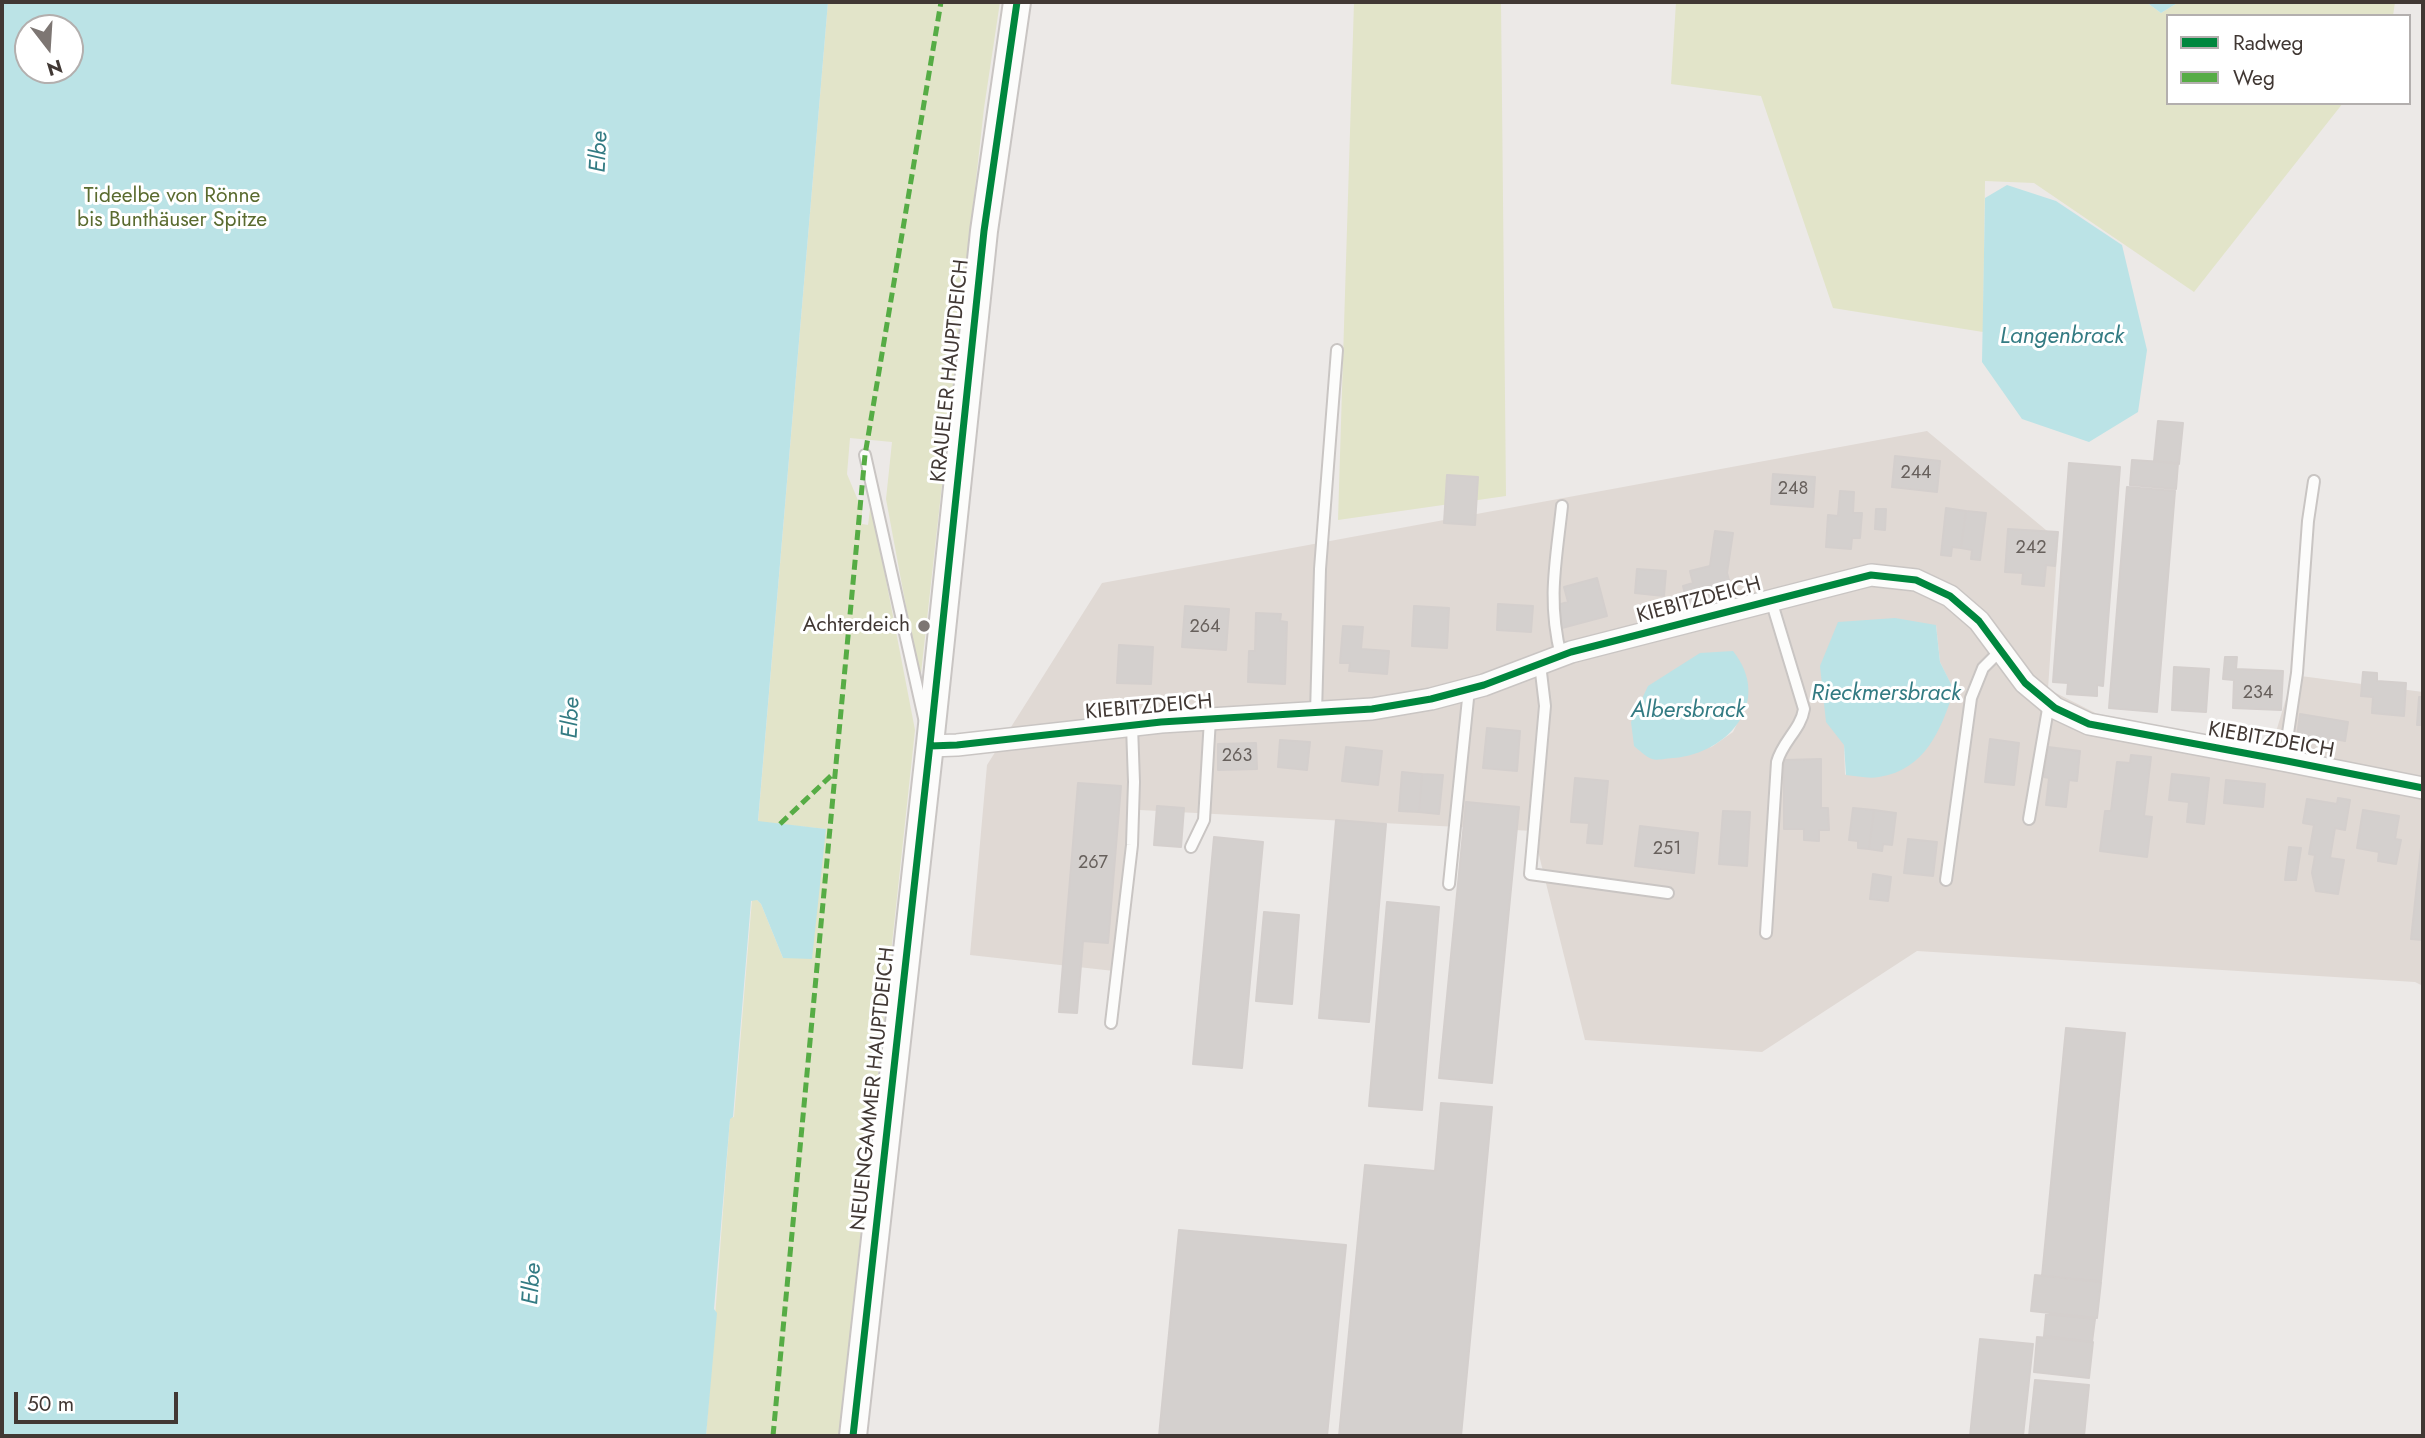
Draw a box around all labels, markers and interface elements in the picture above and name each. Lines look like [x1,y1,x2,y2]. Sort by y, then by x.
north arrow [14,14,84,84]
legend [2166,14,2411,105]
text: Radweg [2233,28,2304,58]
text: N [44,53,66,83]
text: Weg [2233,63,2275,93]
water label: Elbe [585,130,615,174]
park label: Tideelbe von Rönne bis Bunthäuser Spitze [77,184,267,234]
street label: KRAUELER HAUPTDEICH [927,258,975,484]
water label: Langenbrack [2000,323,2124,351]
house number: 244 [1900,463,1932,485]
house number: 248 [1778,479,1808,501]
house number: 242 [2016,538,2046,560]
street label: KIEBITZDEICH [1634,572,1764,630]
place label: Achterdeich [803,613,910,639]
house number: 264 [1189,617,1221,639]
marker: Achterdeich [916,618,932,634]
water label: Rieckmersbrack [1811,680,1961,708]
house number: 234 [2243,683,2273,705]
street label: KIEBITZDEICH [1084,690,1214,726]
water label: Elbe [557,696,587,740]
water label: Albersbrack [1631,697,1745,725]
street label: KIEBITZDEICH [2206,718,2336,764]
house number: 263 [1222,746,1252,768]
house number: 251 [1653,839,1681,861]
house number: 267 [1078,853,1108,875]
street label: NEUENGAMMER HAUPTDEICH [847,946,901,1232]
water label: Elbe [518,1262,548,1306]
scale bar [18,1378,182,1422]
text: 50 m [27,1389,74,1419]

